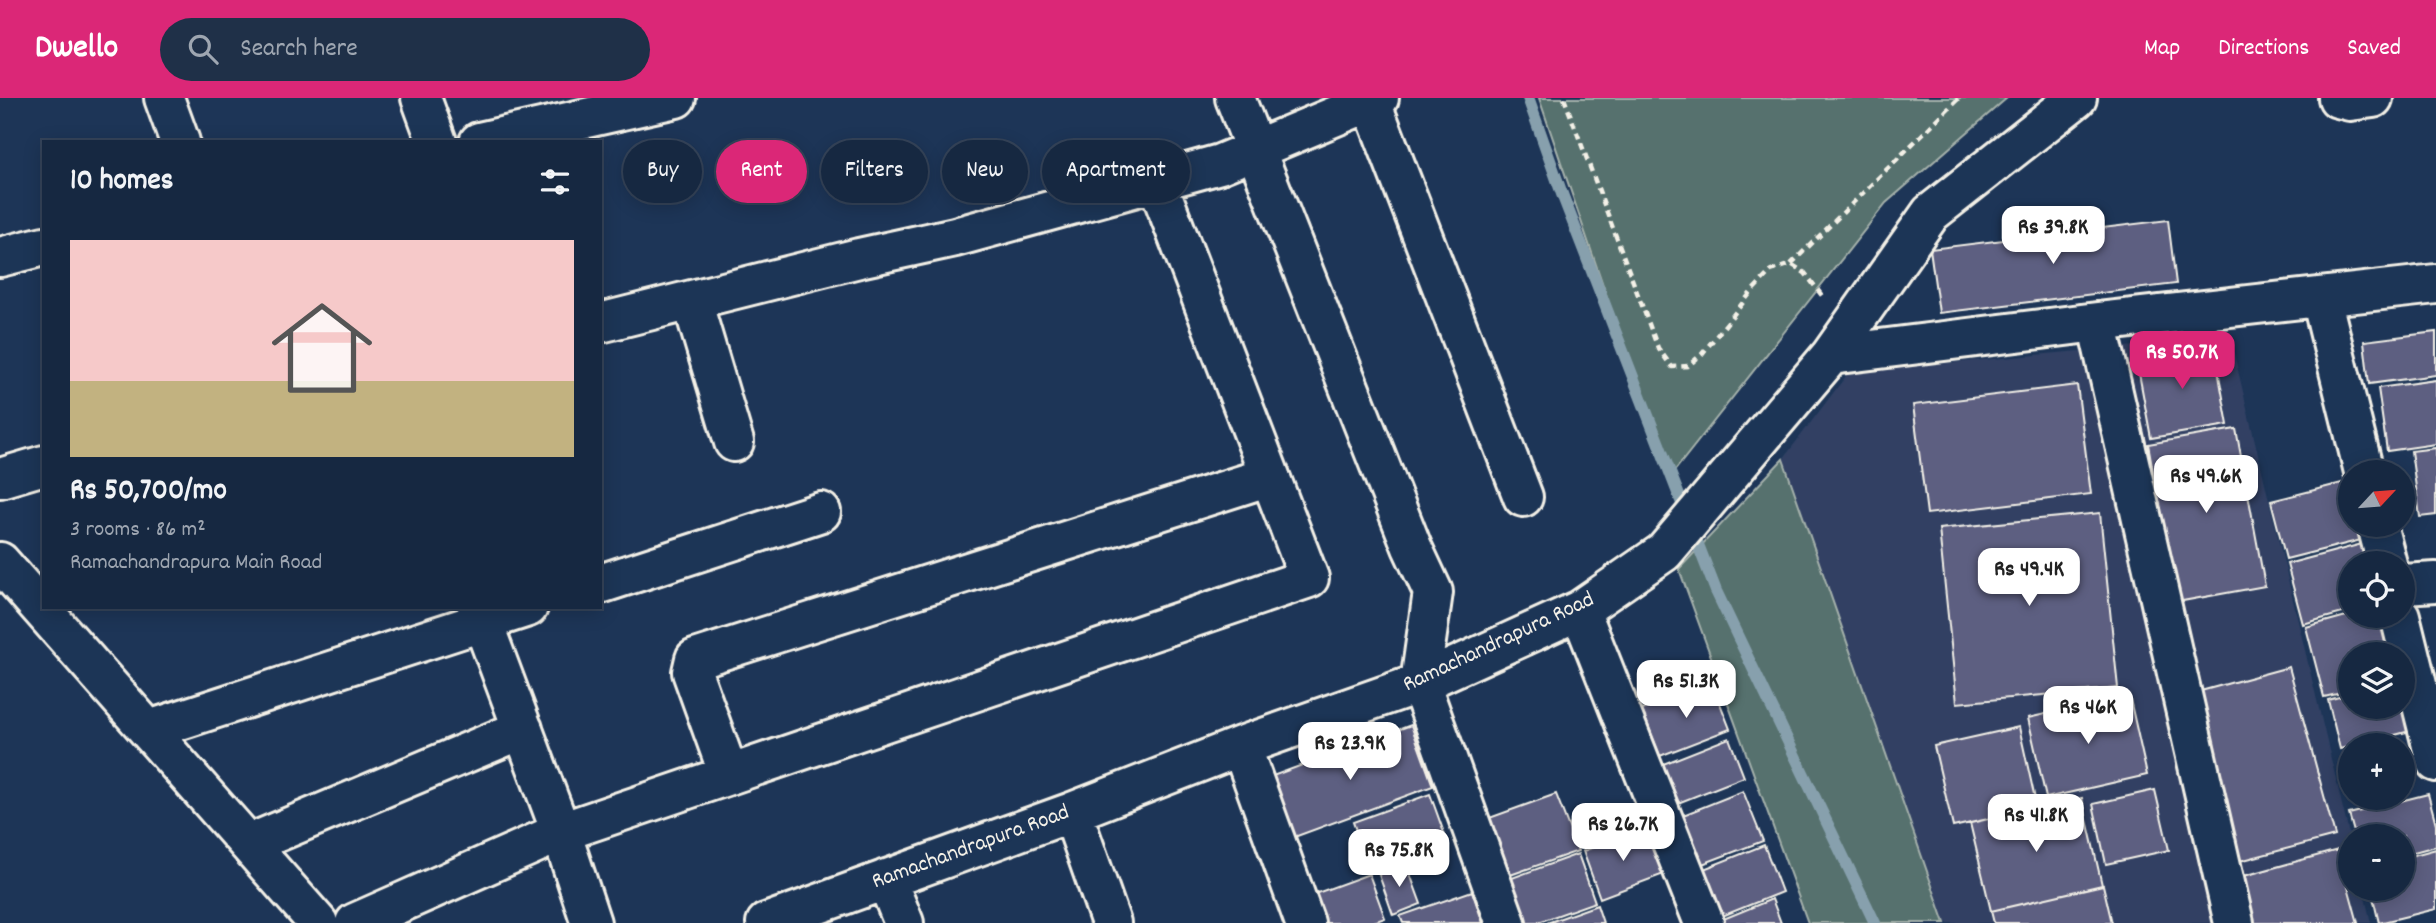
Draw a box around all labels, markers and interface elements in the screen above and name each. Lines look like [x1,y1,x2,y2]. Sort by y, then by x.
search box [160,18,650,81]
text: Dwello [35,26,118,73]
icon: search [184,30,222,68]
text: Search here [240,31,358,68]
text: Map [2144,32,2180,66]
text: Directions [2218,32,2309,66]
text: Saved [2347,32,2401,66]
chip: Buy [623,140,702,203]
chip: Rent [716,140,807,203]
chip: Filters [821,140,928,203]
chip: New [942,140,1028,203]
chip: Apartment [1042,140,1190,203]
text: 10 homes [70,161,173,204]
icon: filters [536,163,574,201]
pin: Rs 39.8K [1981,206,2125,266]
text: Rs 39.8K [2018,212,2088,245]
icon: home [259,285,385,411]
pin: Rs 50.7K [2110,331,2254,391]
text: Rs 50.7K [2146,337,2218,370]
pin: Rs 49.6K [2134,456,2278,515]
north arrow [2338,460,2415,537]
map controls [2338,460,2415,901]
text: Rs 49.6K [2170,461,2242,494]
text: Rs 50,700/mo [70,471,227,514]
text: 3 rooms · 86 m² [70,514,206,547]
text: Ramachandrapura Main Road [70,547,322,580]
pin: Rs 49.4K [1957,548,2101,608]
button: locate [2338,551,2415,628]
text: Rs 49.4K [1994,554,2064,587]
street label: Ramachandrapura Road [1398,584,1600,702]
button: layers [2338,642,2415,719]
pin: Rs 51.3K [1614,660,1758,720]
text: Rs 51.3K [1653,666,1719,699]
pin: Rs 46K [2031,686,2145,746]
text: Rs 46K [2059,692,2117,725]
pin: Rs 23.9K [1278,722,1422,782]
text: Rs 23.9K [1314,728,1386,761]
button: + [2338,733,2415,810]
pin: Rs 41.8K [1964,794,2108,854]
street label: Ramachandrapura Road [868,797,1074,899]
text: Rs 41.8K [2004,800,2068,833]
pin: Rs 26.7K [1551,804,1695,863]
text: Rs 26.7K [1588,809,1658,842]
button: − [2338,824,2415,901]
pin: Rs 75.8K [1327,830,1471,889]
text: Rs 75.8K [1364,835,1434,868]

